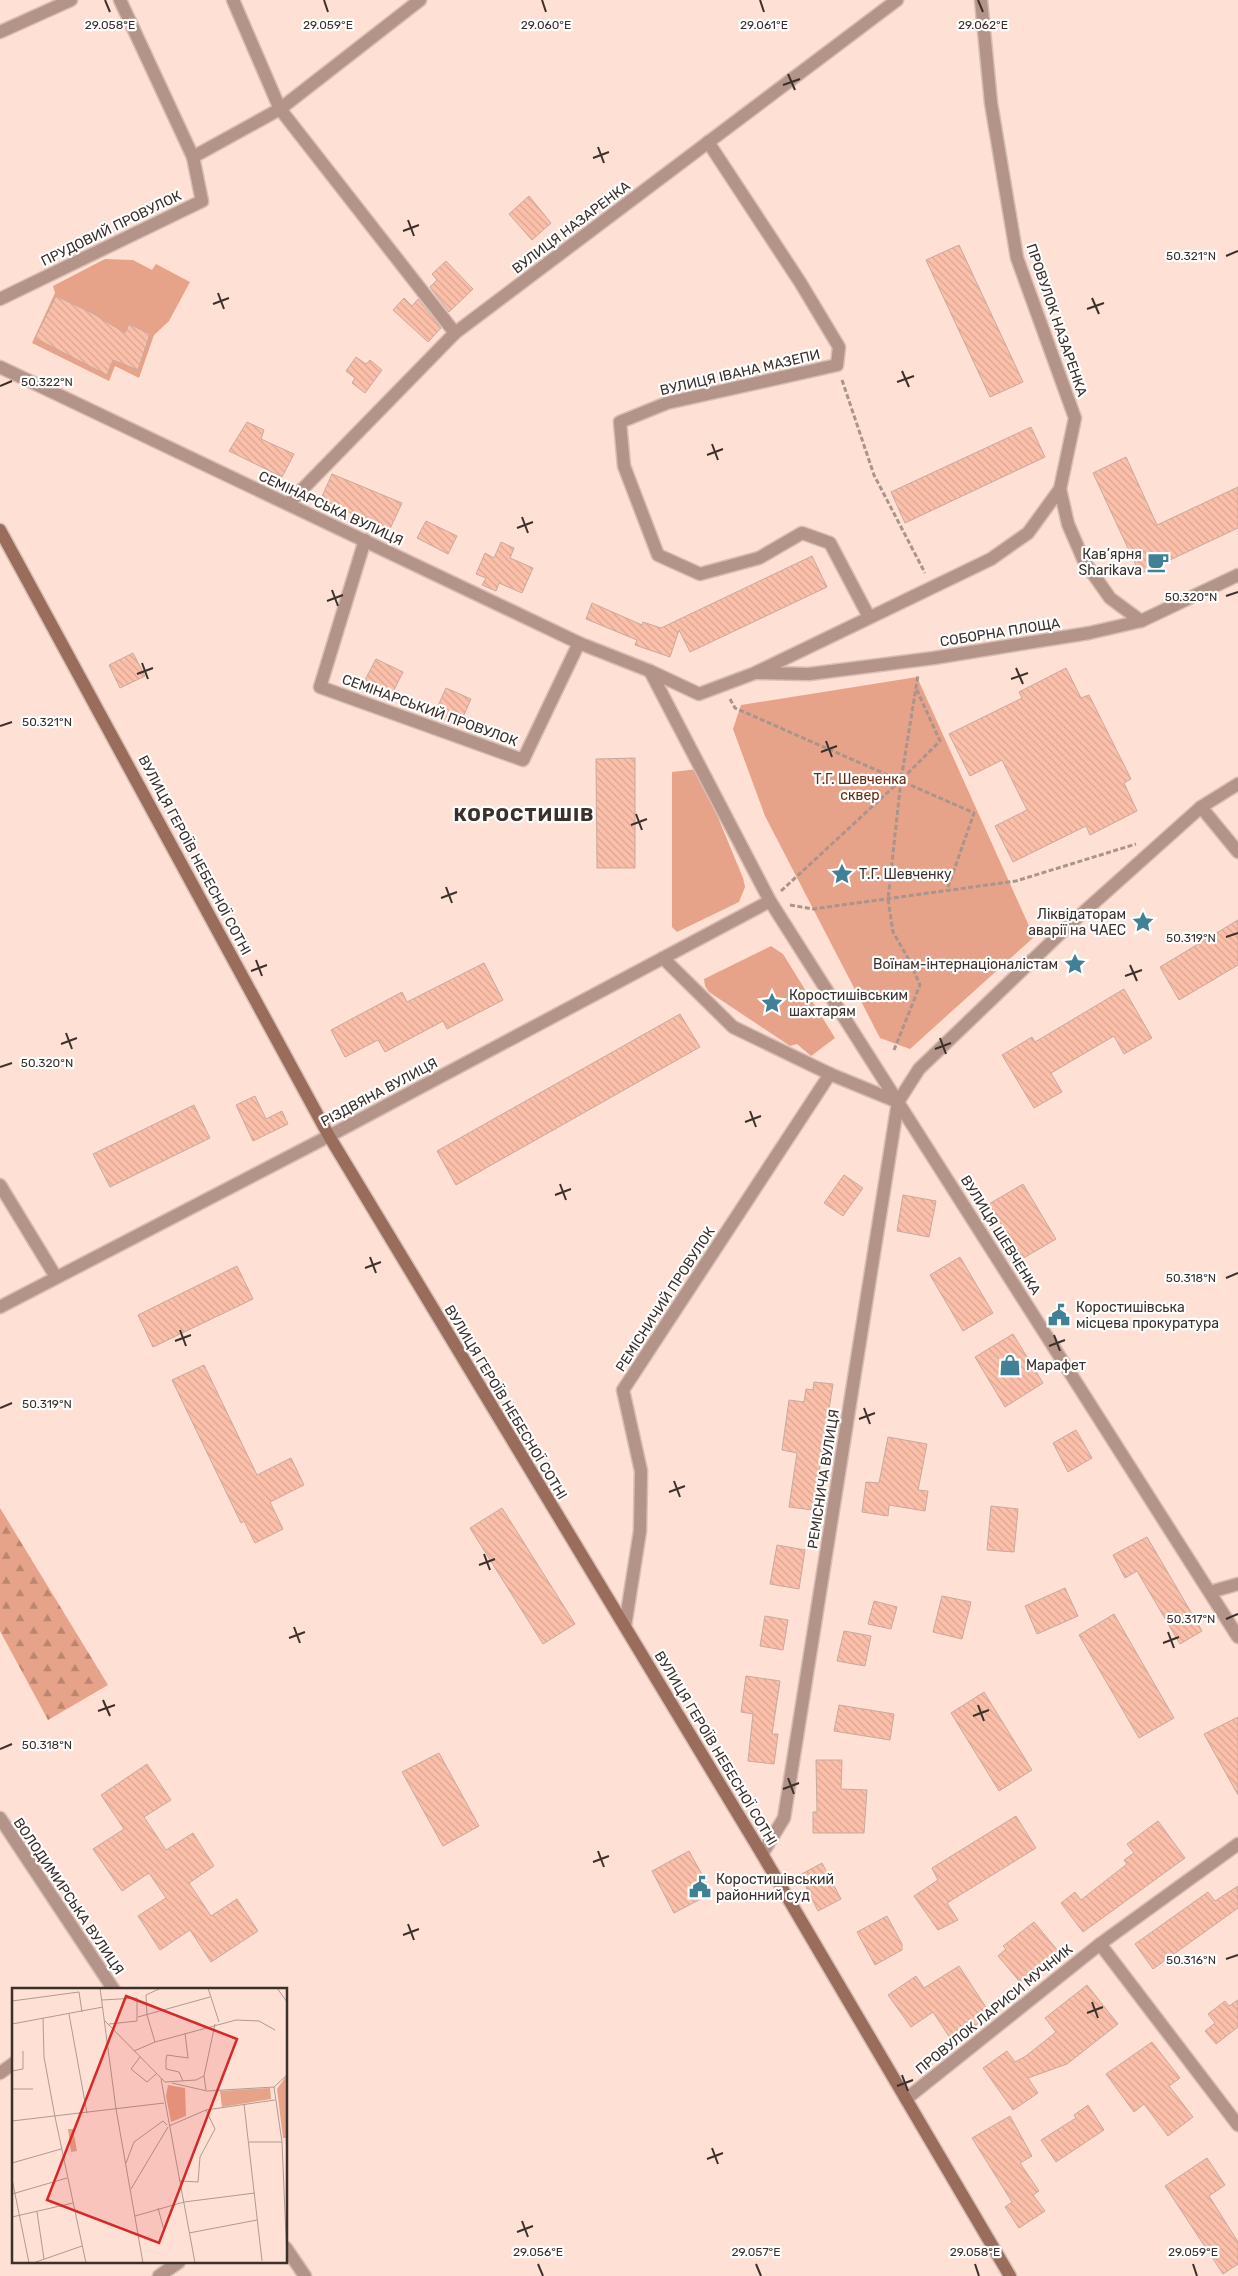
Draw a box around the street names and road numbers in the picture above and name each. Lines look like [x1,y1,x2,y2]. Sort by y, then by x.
street label: ВУЛИЦЯ НАЗАРЕНКА [509,177,634,277]
street label: ПРУДОВИЙ ПРОВУЛОК [38,186,184,270]
street label: ПРОВУЛОК НАЗАРЕНКА [1022,241,1091,399]
street label: ВУЛИЦЯ ІВАНА МАЗЕПИ [658,346,822,399]
street label: СЕМІНАРСЬКА ВУЛИЦЯ [256,467,406,549]
street label: СОБОРНА ПЛОЩА [939,615,1062,650]
street label: СЕМІНАРСЬКИЙ ПРОВУЛОК [340,670,520,750]
street label: ВУЛИЦЯ ГЕРОЇВ НЕБЕСНОЇ СОТНІ [135,752,255,958]
street label: РІЗДВЯНА ВУЛИЦЯ [318,1054,441,1130]
street label: ВУЛИЦЯ ШЕВЧЕНКА [957,1172,1045,1299]
street label: РЕМІСНИЧИЙ ПРОВУЛОК [611,1223,719,1375]
street label: ВУЛИЦЯ ГЕРОЇВ НЕБЕСНОЇ СОТНІ [441,1301,571,1503]
street label: РЕМІСНИЧА ВУЛИЦЯ [804,1408,843,1550]
street label: ВУЛИЦЯ ГЕРОЇВ НЕБЕСНОЇ СОТНІ [651,1647,781,1849]
street label: ВОЛОДИМИРСЬКА ВУЛИЦЯ [10,1815,127,1978]
street label: ПРОВУЛОК ЛАРИСИ МУЧНИК [912,1941,1076,2078]

